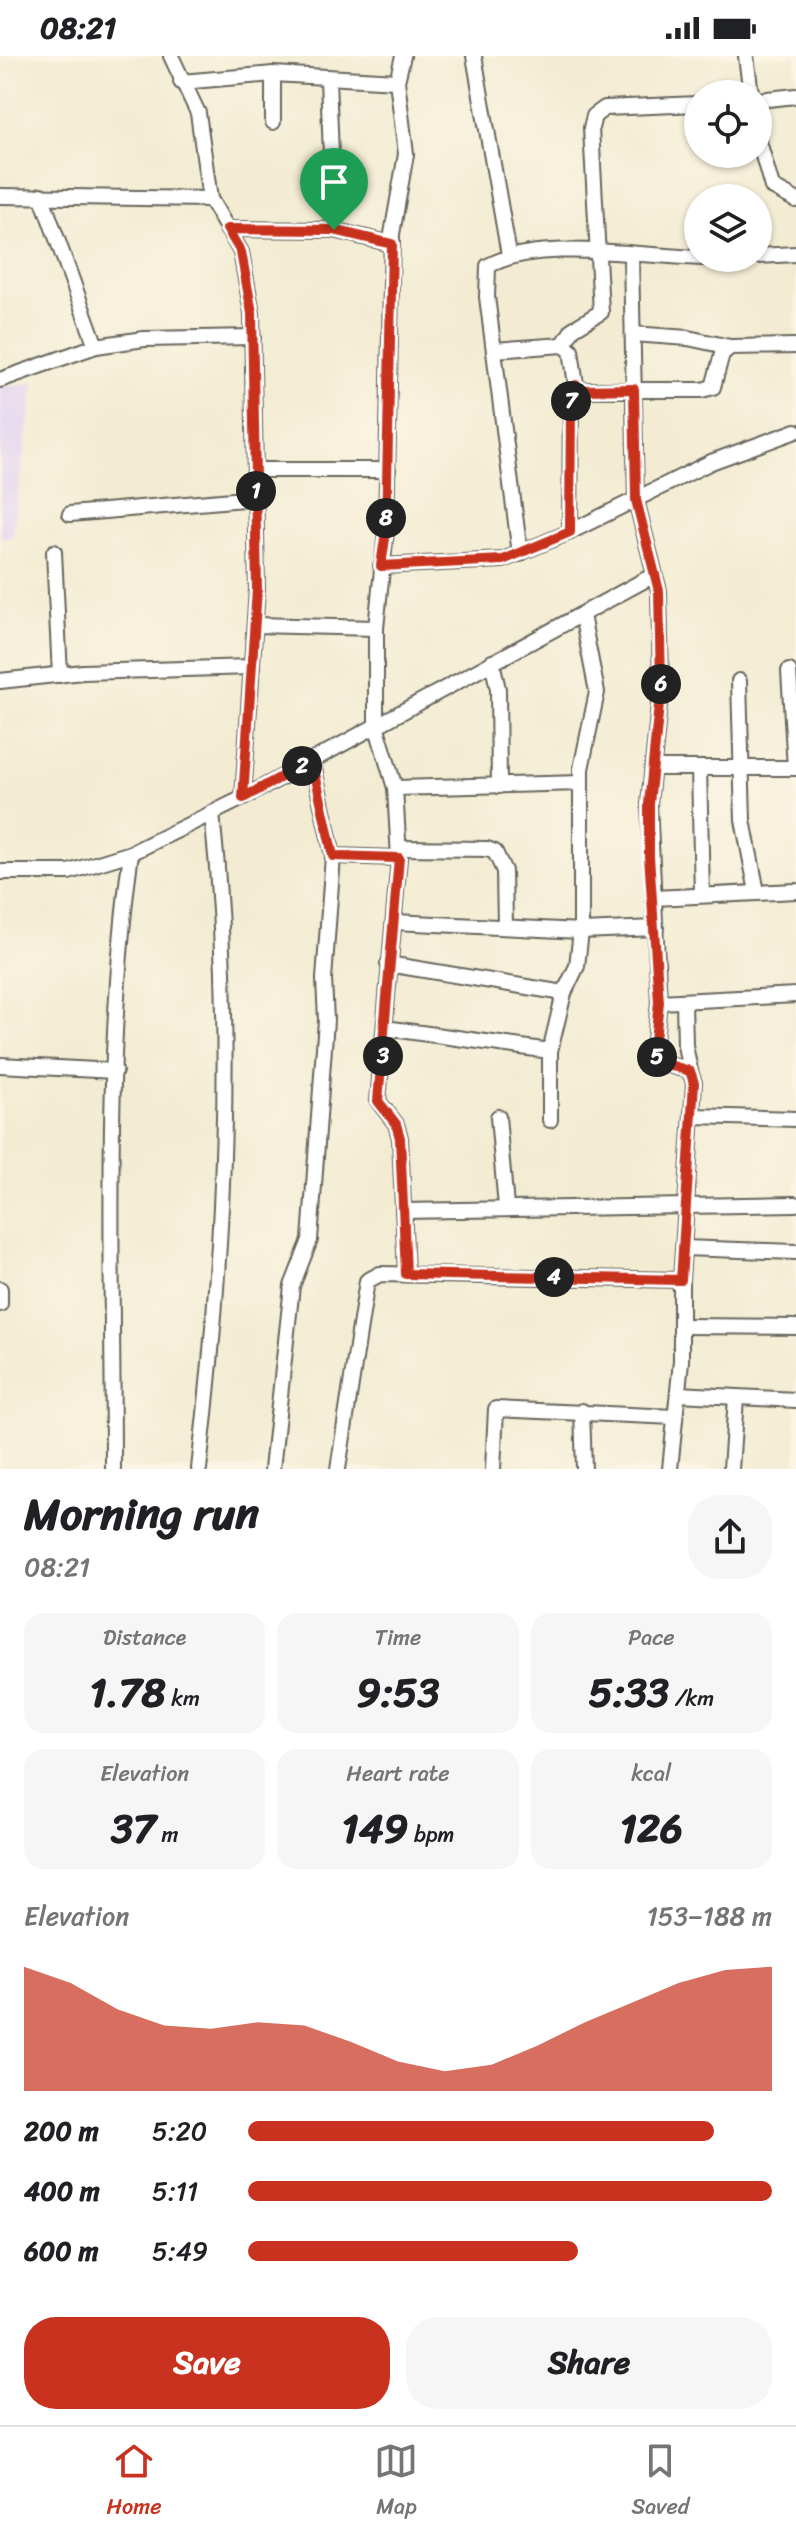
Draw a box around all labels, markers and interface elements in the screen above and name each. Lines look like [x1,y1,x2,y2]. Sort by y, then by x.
text: 08:21 [40,1,116,55]
map controls [684,80,772,272]
button: locate [684,80,772,168]
pin [300,148,368,230]
icon: arrive [312,160,356,204]
button: layers [684,184,772,272]
pin: 7 [551,381,591,421]
text: 7 [565,381,577,420]
pin: 1 [236,471,276,511]
text: 1 [251,471,261,510]
pin: 8 [366,498,406,538]
text: 8 [379,498,393,537]
pin: 6 [641,664,681,704]
text: 6 [655,664,667,703]
pin: 2 [282,746,322,786]
text: 2 [296,746,308,785]
pin: 3 [363,1036,403,1076]
text: 3 [377,1036,389,1075]
pin: 5 [637,1037,677,1077]
text: 5 [650,1037,664,1076]
pin: 4 [534,1257,574,1297]
text: 4 [547,1257,561,1296]
text: Morning run [24,1475,259,1553]
button: share [688,1495,772,1579]
text: 08:21 [24,1544,90,1590]
text: Distance [103,1618,186,1657]
text: Time [375,1618,421,1657]
text: Pace [628,1618,675,1657]
text: 1.78 [89,1657,166,1728]
text: 9:53 [356,1657,440,1728]
text: 5:33 [588,1657,669,1728]
text: km [166,1679,200,1718]
text: /km [669,1679,714,1718]
text: Elevation [100,1754,189,1793]
text: Heart rate [346,1754,450,1793]
text: kcal [631,1754,671,1793]
text: 37 [111,1793,156,1864]
text: 149 [341,1793,408,1864]
text: 126 [620,1793,683,1864]
text: m [156,1815,178,1854]
text: bpm [408,1815,455,1854]
text: Elevation [24,1893,129,1939]
text: 153–188 m [647,1893,772,1939]
text: 200 m [24,2108,99,2154]
text: 5:20 [152,2108,207,2154]
text: 400 m [24,2168,100,2214]
text: 5:11 [152,2168,198,2214]
text: 600 m [24,2228,98,2274]
text: 5:49 [152,2228,208,2274]
button: Save [24,2317,390,2409]
button: Share [406,2317,772,2409]
tab: Home [107,2439,161,2526]
tab: Map [374,2439,418,2526]
tab: Saved [631,2439,689,2526]

